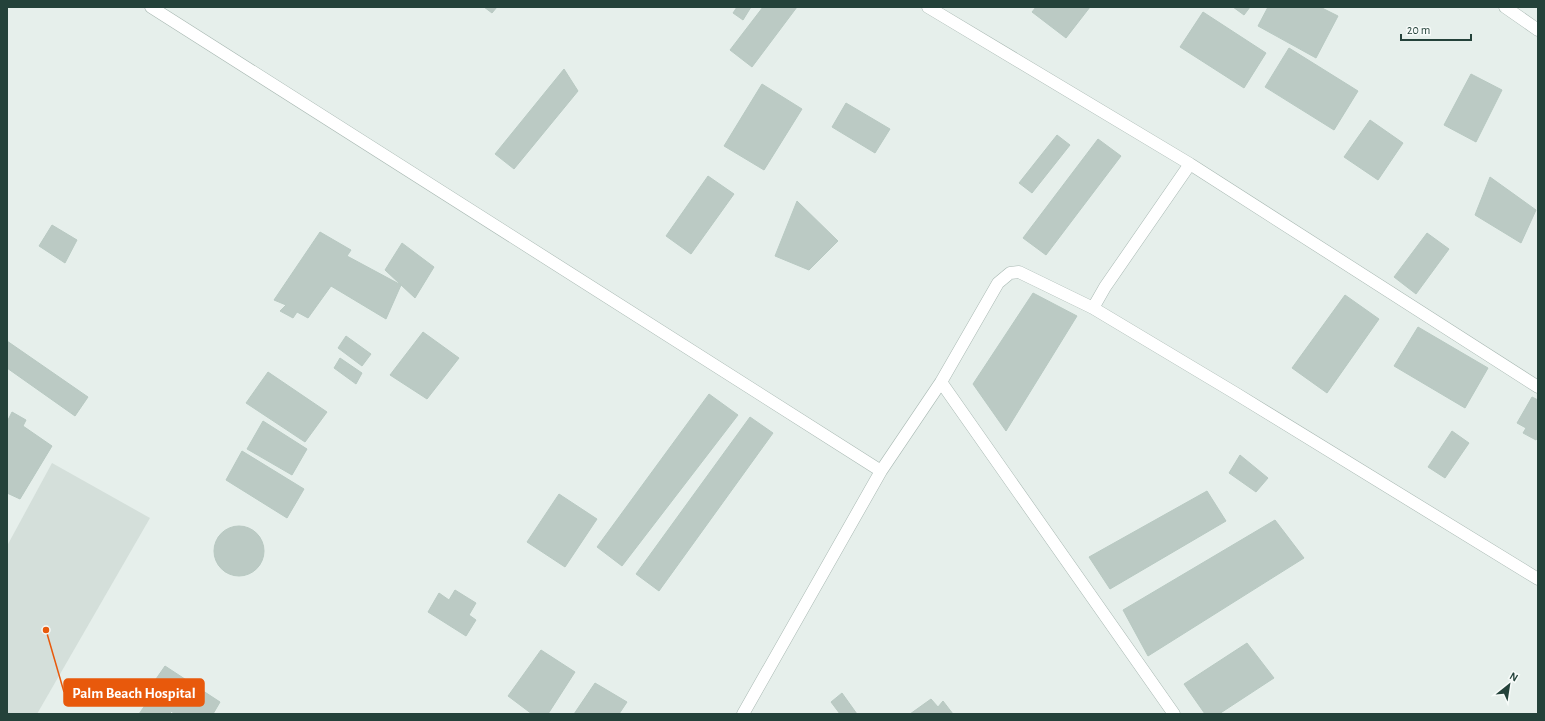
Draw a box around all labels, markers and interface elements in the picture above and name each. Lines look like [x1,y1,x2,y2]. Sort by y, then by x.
scale bar [1401,16,1471,42]
text: 20 m [1407,24,1430,36]
north arrow [1489,665,1529,705]
text: N [1508,670,1520,683]
callout: Palm Beach Hospital [64,679,204,706]
text: Palm Beach Hospital [72,686,196,701]

